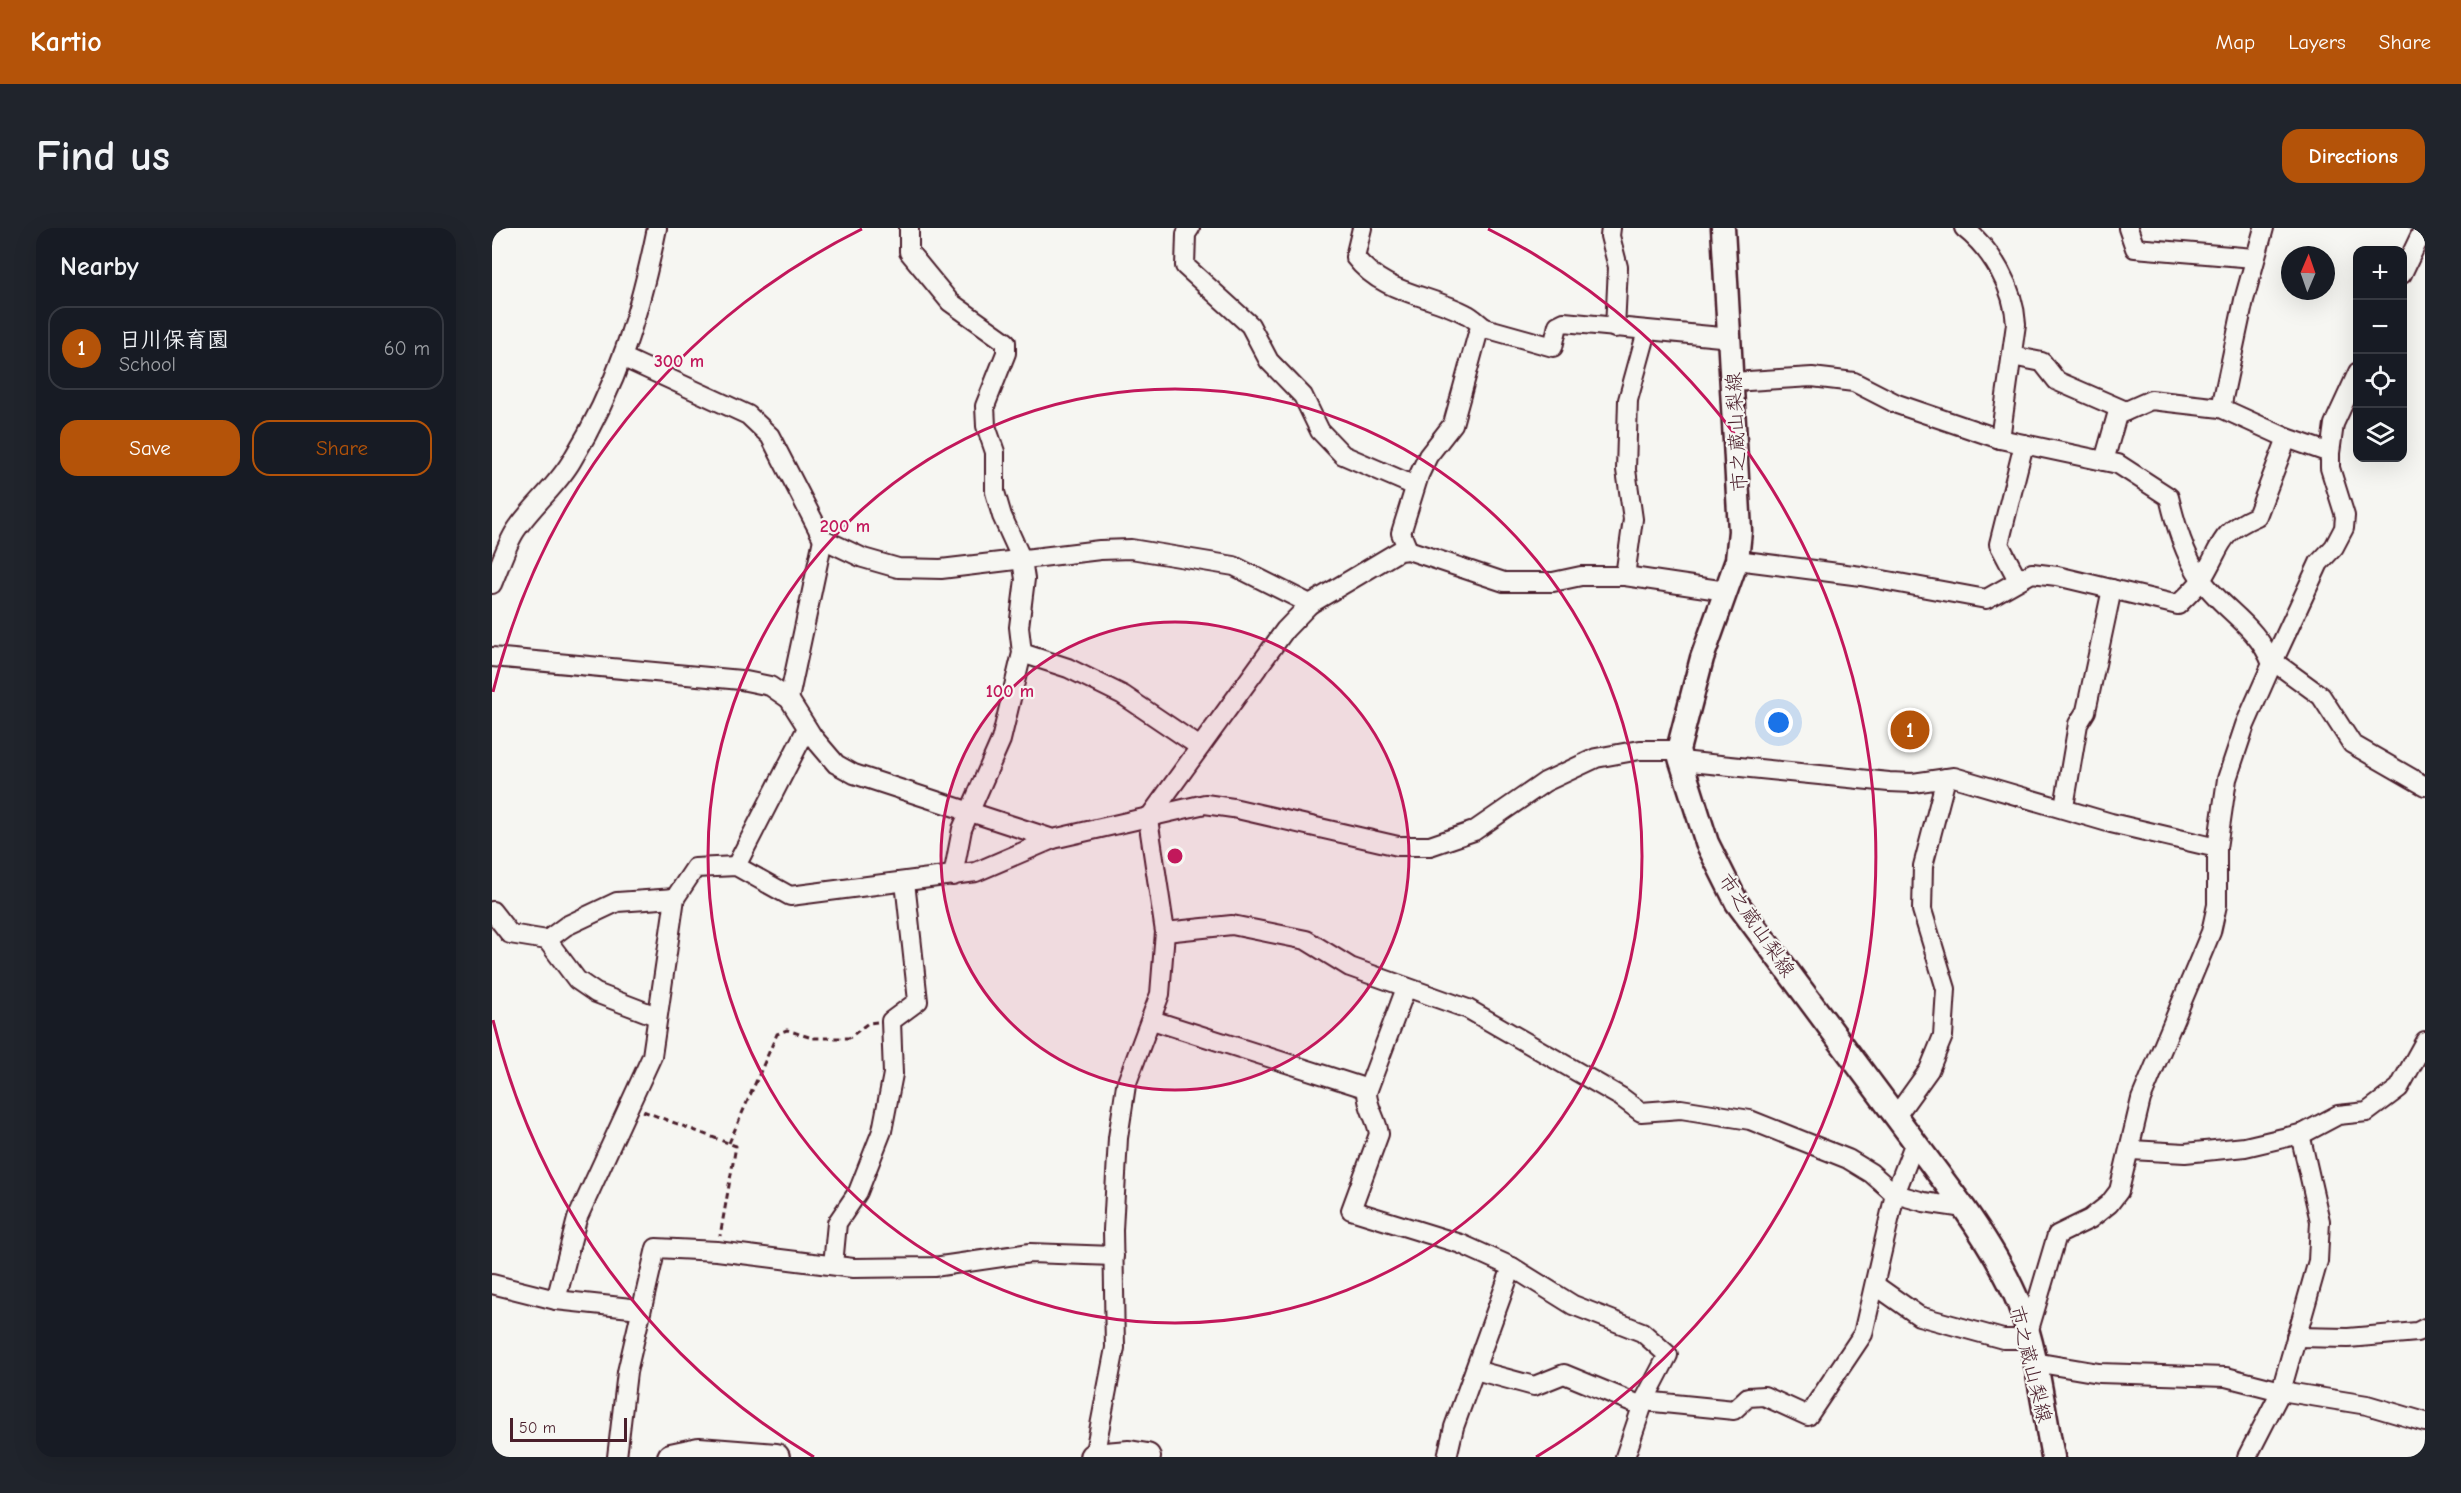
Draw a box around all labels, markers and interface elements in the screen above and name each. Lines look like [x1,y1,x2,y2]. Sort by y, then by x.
text: Kartio [30,26,102,58]
text: Map [2216,30,2255,54]
text: Layers [2288,30,2346,54]
text: Share [2379,30,2431,54]
button: Directions [2282,129,2425,183]
text: Find us [36,132,170,181]
north arrow [2281,246,2335,300]
map controls [2353,246,2407,462]
button: + [2353,246,2407,300]
text: Nearby [60,252,139,282]
button: − [2353,300,2407,354]
text: 日川保育園 [119,327,229,353]
text: 1 [78,337,85,360]
text: 60 m [384,337,430,360]
text: 300 m [654,351,704,372]
text: School [119,353,176,376]
button: locate [2353,354,2407,408]
street label: 市之蔵山梨線 [1722,371,1751,492]
button: layers [2353,408,2407,462]
button: Save [60,420,240,476]
button: Share [252,420,432,476]
text: 200 m [820,516,870,537]
text: 100 m [986,681,1034,702]
your location [1764,708,1793,737]
pin: 1 [1890,708,1930,752]
centre of rings [1165,846,1185,866]
street label: 市之蔵山梨線 [1713,869,1800,981]
street label: 市之蔵山梨線 [2005,1303,2056,1425]
scale bar [510,1415,627,1442]
text: 50 m [519,1419,556,1437]

